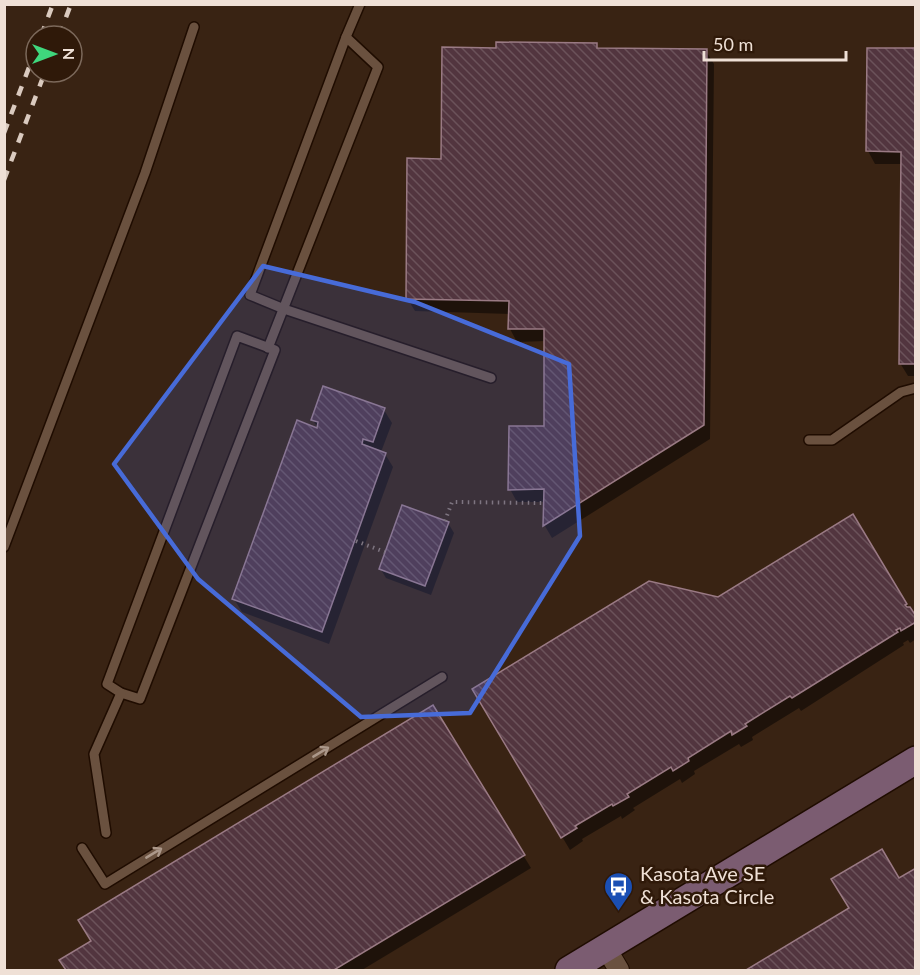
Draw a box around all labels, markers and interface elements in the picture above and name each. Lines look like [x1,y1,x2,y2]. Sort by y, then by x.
north arrow [24,24,84,84]
scale bar [704,24,846,62]
text: 50 m [713,33,753,55]
text: N [60,48,79,60]
one-way arrow [312,745,329,757]
one-way arrow [145,847,162,859]
place label: Kasota Ave SE & Kasota Circle [640,861,774,908]
bus stop icon: Kasota Ave SE & Kasota Circle [603,870,635,912]

